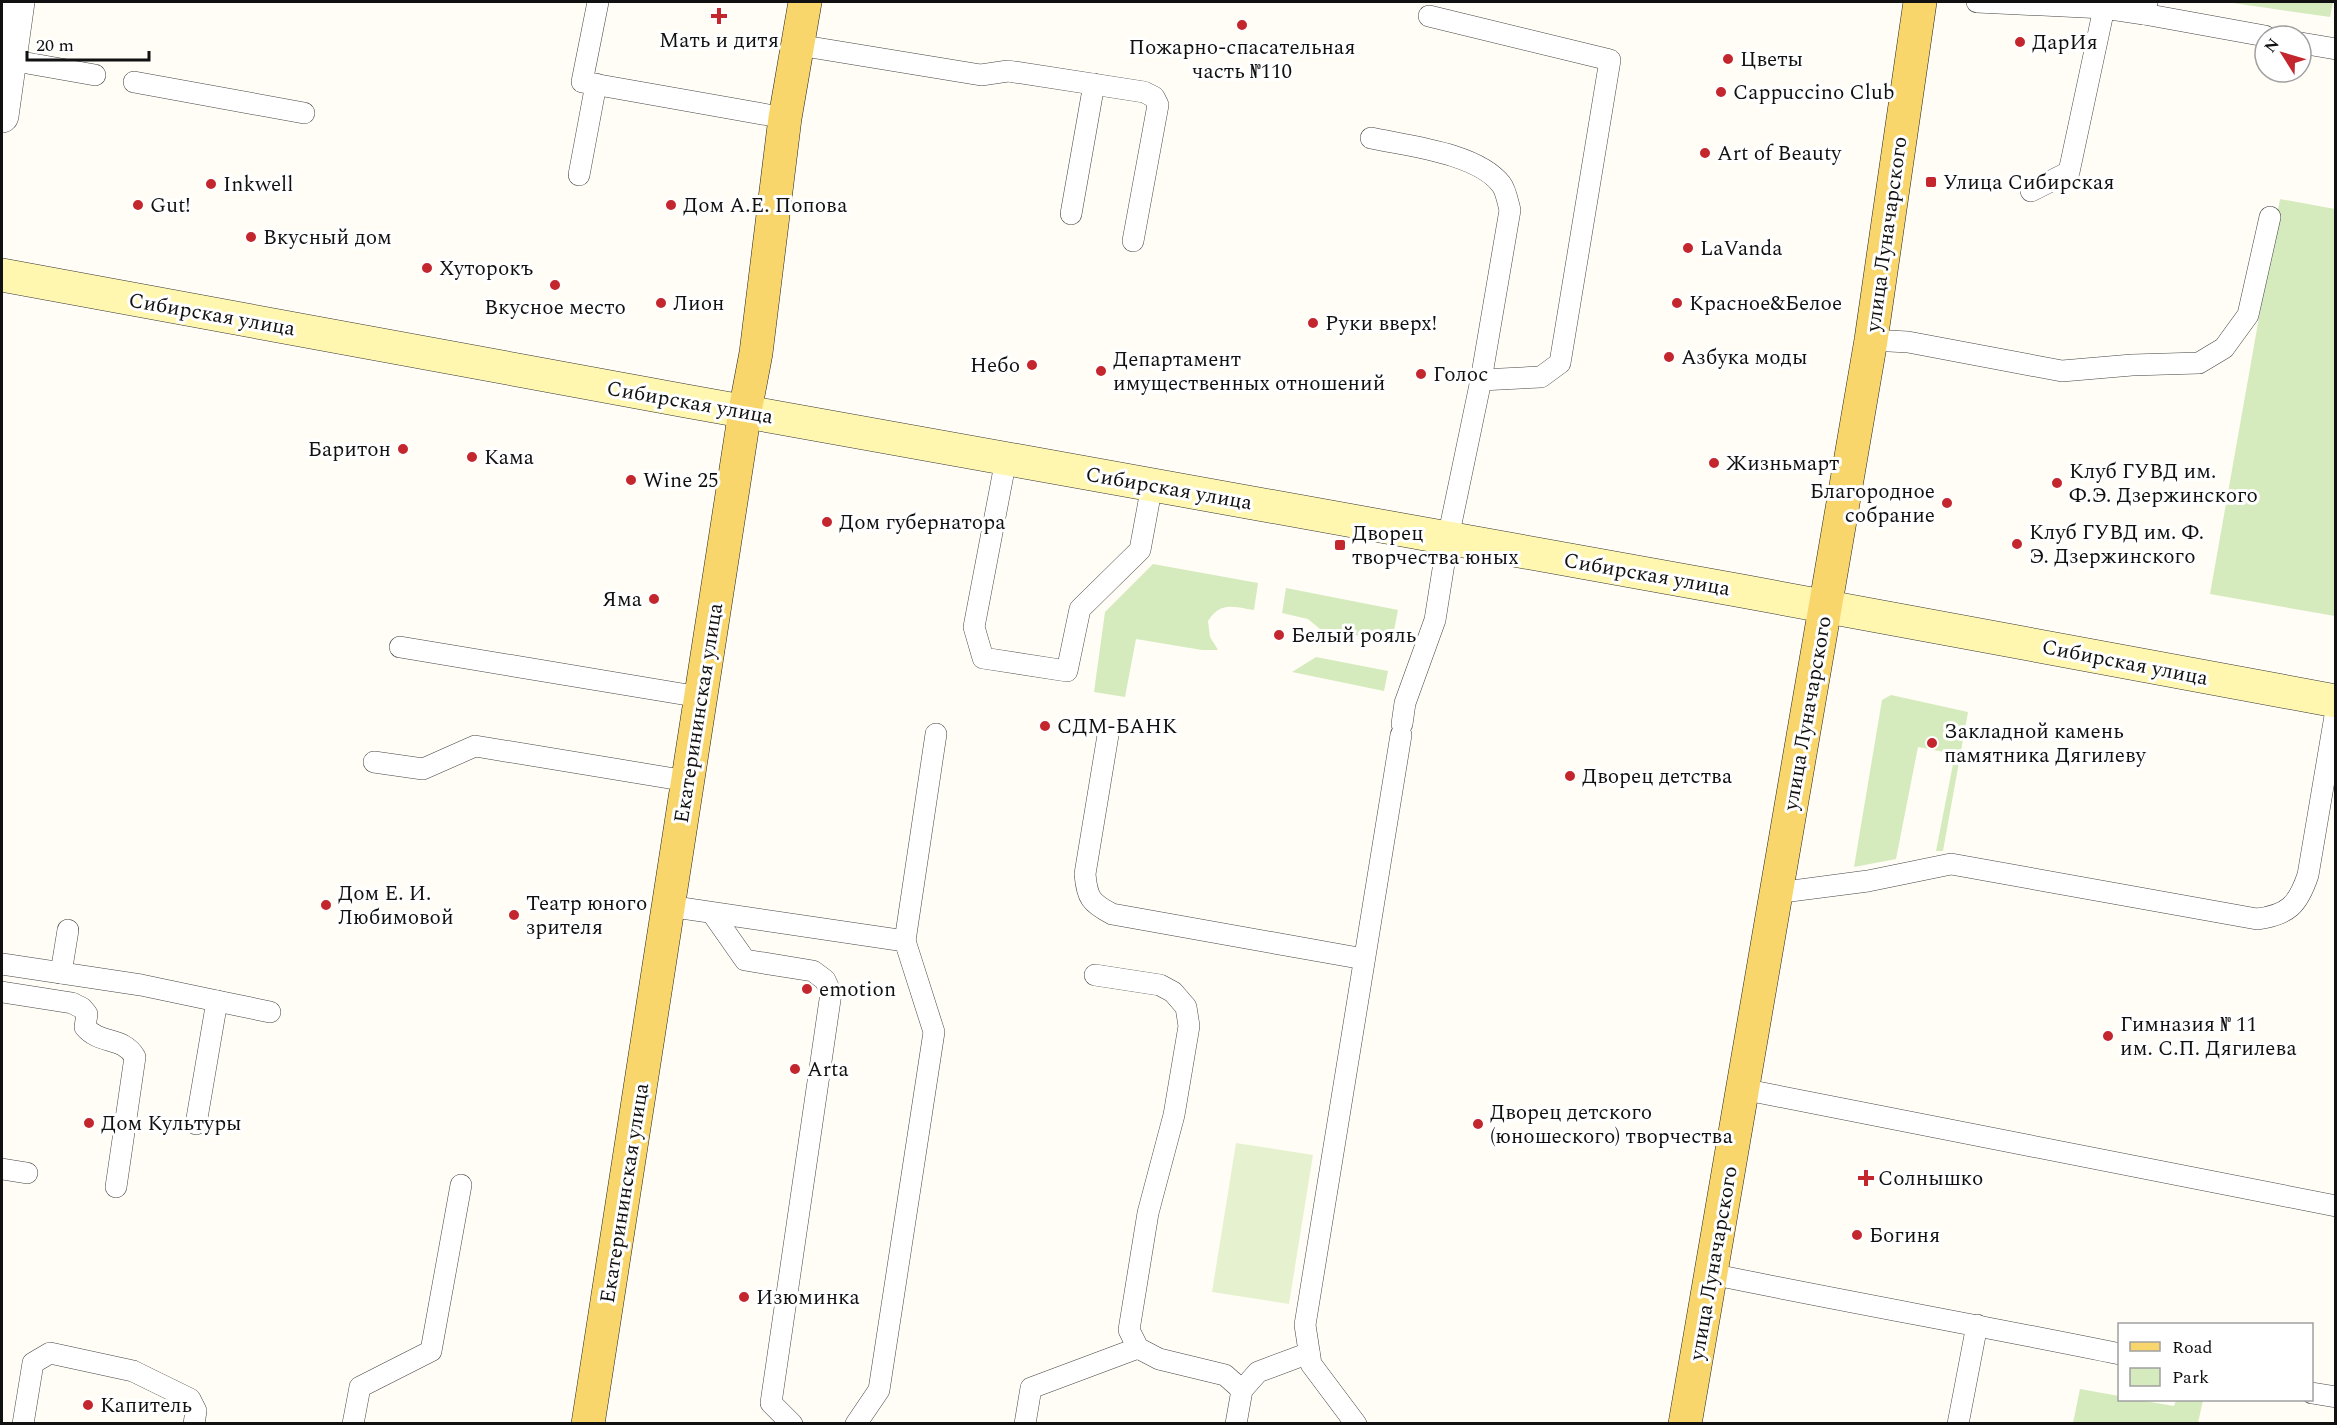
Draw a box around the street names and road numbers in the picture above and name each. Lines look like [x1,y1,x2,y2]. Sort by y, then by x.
street label: улица Луначарского [1857,134,1917,335]
street label: Сибирская улица [126,285,298,346]
street label: Сибирская улица [604,373,776,434]
street label: Сибирская улица [1083,459,1255,520]
street label: Сибирская улица [1561,545,1733,606]
street label: Екатерининская улица [666,600,732,826]
street label: улица Луначарского [1775,613,1841,814]
street label: Сибирская улица [2039,631,2211,695]
street label: Екатерининская улица [592,1080,658,1306]
street label: улица Луначарского [1681,1163,1747,1364]

